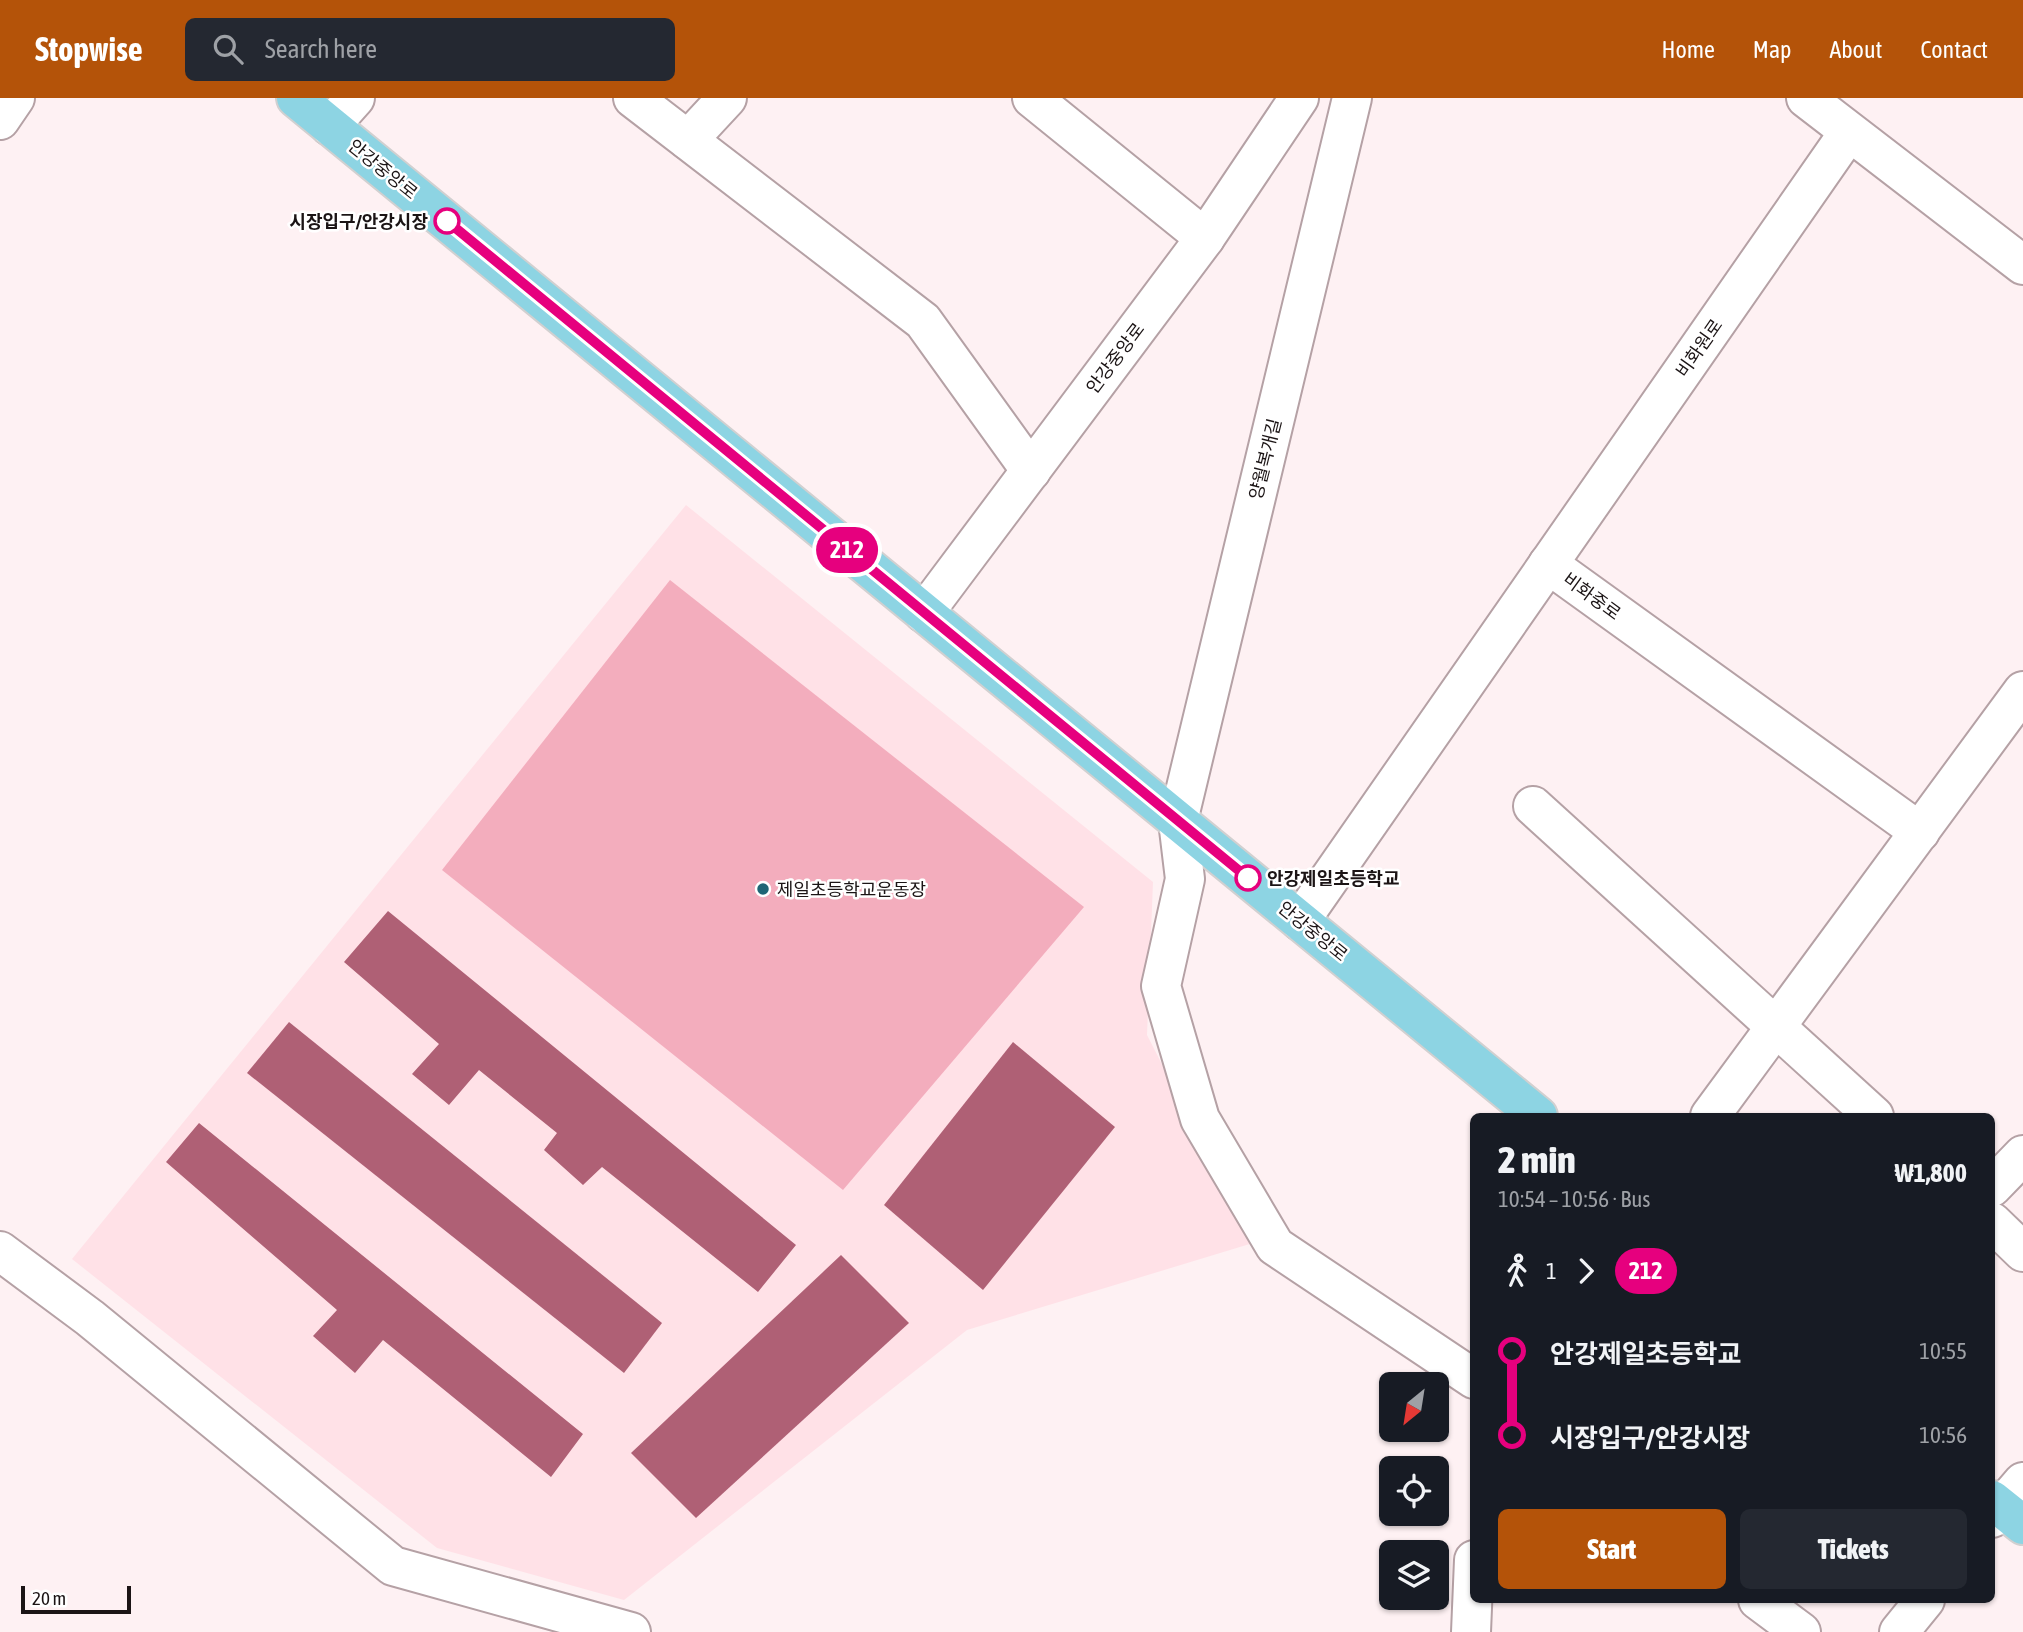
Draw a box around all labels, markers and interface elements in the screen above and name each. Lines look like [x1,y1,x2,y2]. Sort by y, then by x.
search box [185,18,675,81]
text: Stopwise [35,30,143,68]
icon: search [209,30,247,68]
text: Search here [265,34,377,64]
text: Home [1661,36,1715,63]
text: Map [1753,36,1791,63]
text: About [1829,36,1882,63]
text: Contact [1920,36,1988,63]
street label: 안강중앙로 [344,135,422,203]
marker: 시장입구/안강시장 [434,208,460,234]
place label: 시장입구/안강시장 [289,211,428,232]
street label: 비화원로 [1671,315,1727,381]
street label: 안강중앙로 [1082,319,1148,397]
street label: 양월복개길 [1245,416,1285,502]
line badge: 212 [807,527,887,573]
text: 212 [830,536,864,563]
street label: 비화중로 [1559,568,1625,624]
marker: 안강제일초등학교 [1235,865,1261,891]
place label: 안강제일초등학교 [1267,868,1399,889]
place label: 제일초등학교운동장 [777,879,926,900]
marker: 제일초등학교운동장 [755,881,771,897]
street label: 안강중앙로 [1274,897,1352,965]
text: 2 min [1498,1138,1576,1181]
text: ₩1,800 [1895,1158,1967,1188]
text: 10:54 – 10:56 · Bus [1498,1186,1650,1212]
icon: walk [1498,1252,1536,1290]
icon: forward [1567,1252,1605,1290]
text: 212 [1629,1257,1663,1284]
text: 1 [1546,1258,1557,1284]
text: 10:55 [1919,1338,1967,1364]
text: 안강제일초등학교 [1550,1339,1741,1369]
north arrow [1379,1372,1449,1442]
map controls [1379,1372,1449,1610]
text: 10:56 [1919,1422,1967,1448]
text: 시장입구/안강시장 [1550,1423,1750,1453]
button: locate [1379,1456,1449,1526]
button: Start [1498,1509,1726,1589]
button: Tickets [1740,1509,1967,1589]
button: layers [1379,1540,1449,1610]
scale bar [21,1583,131,1615]
text: 20 m [32,1587,66,1609]

